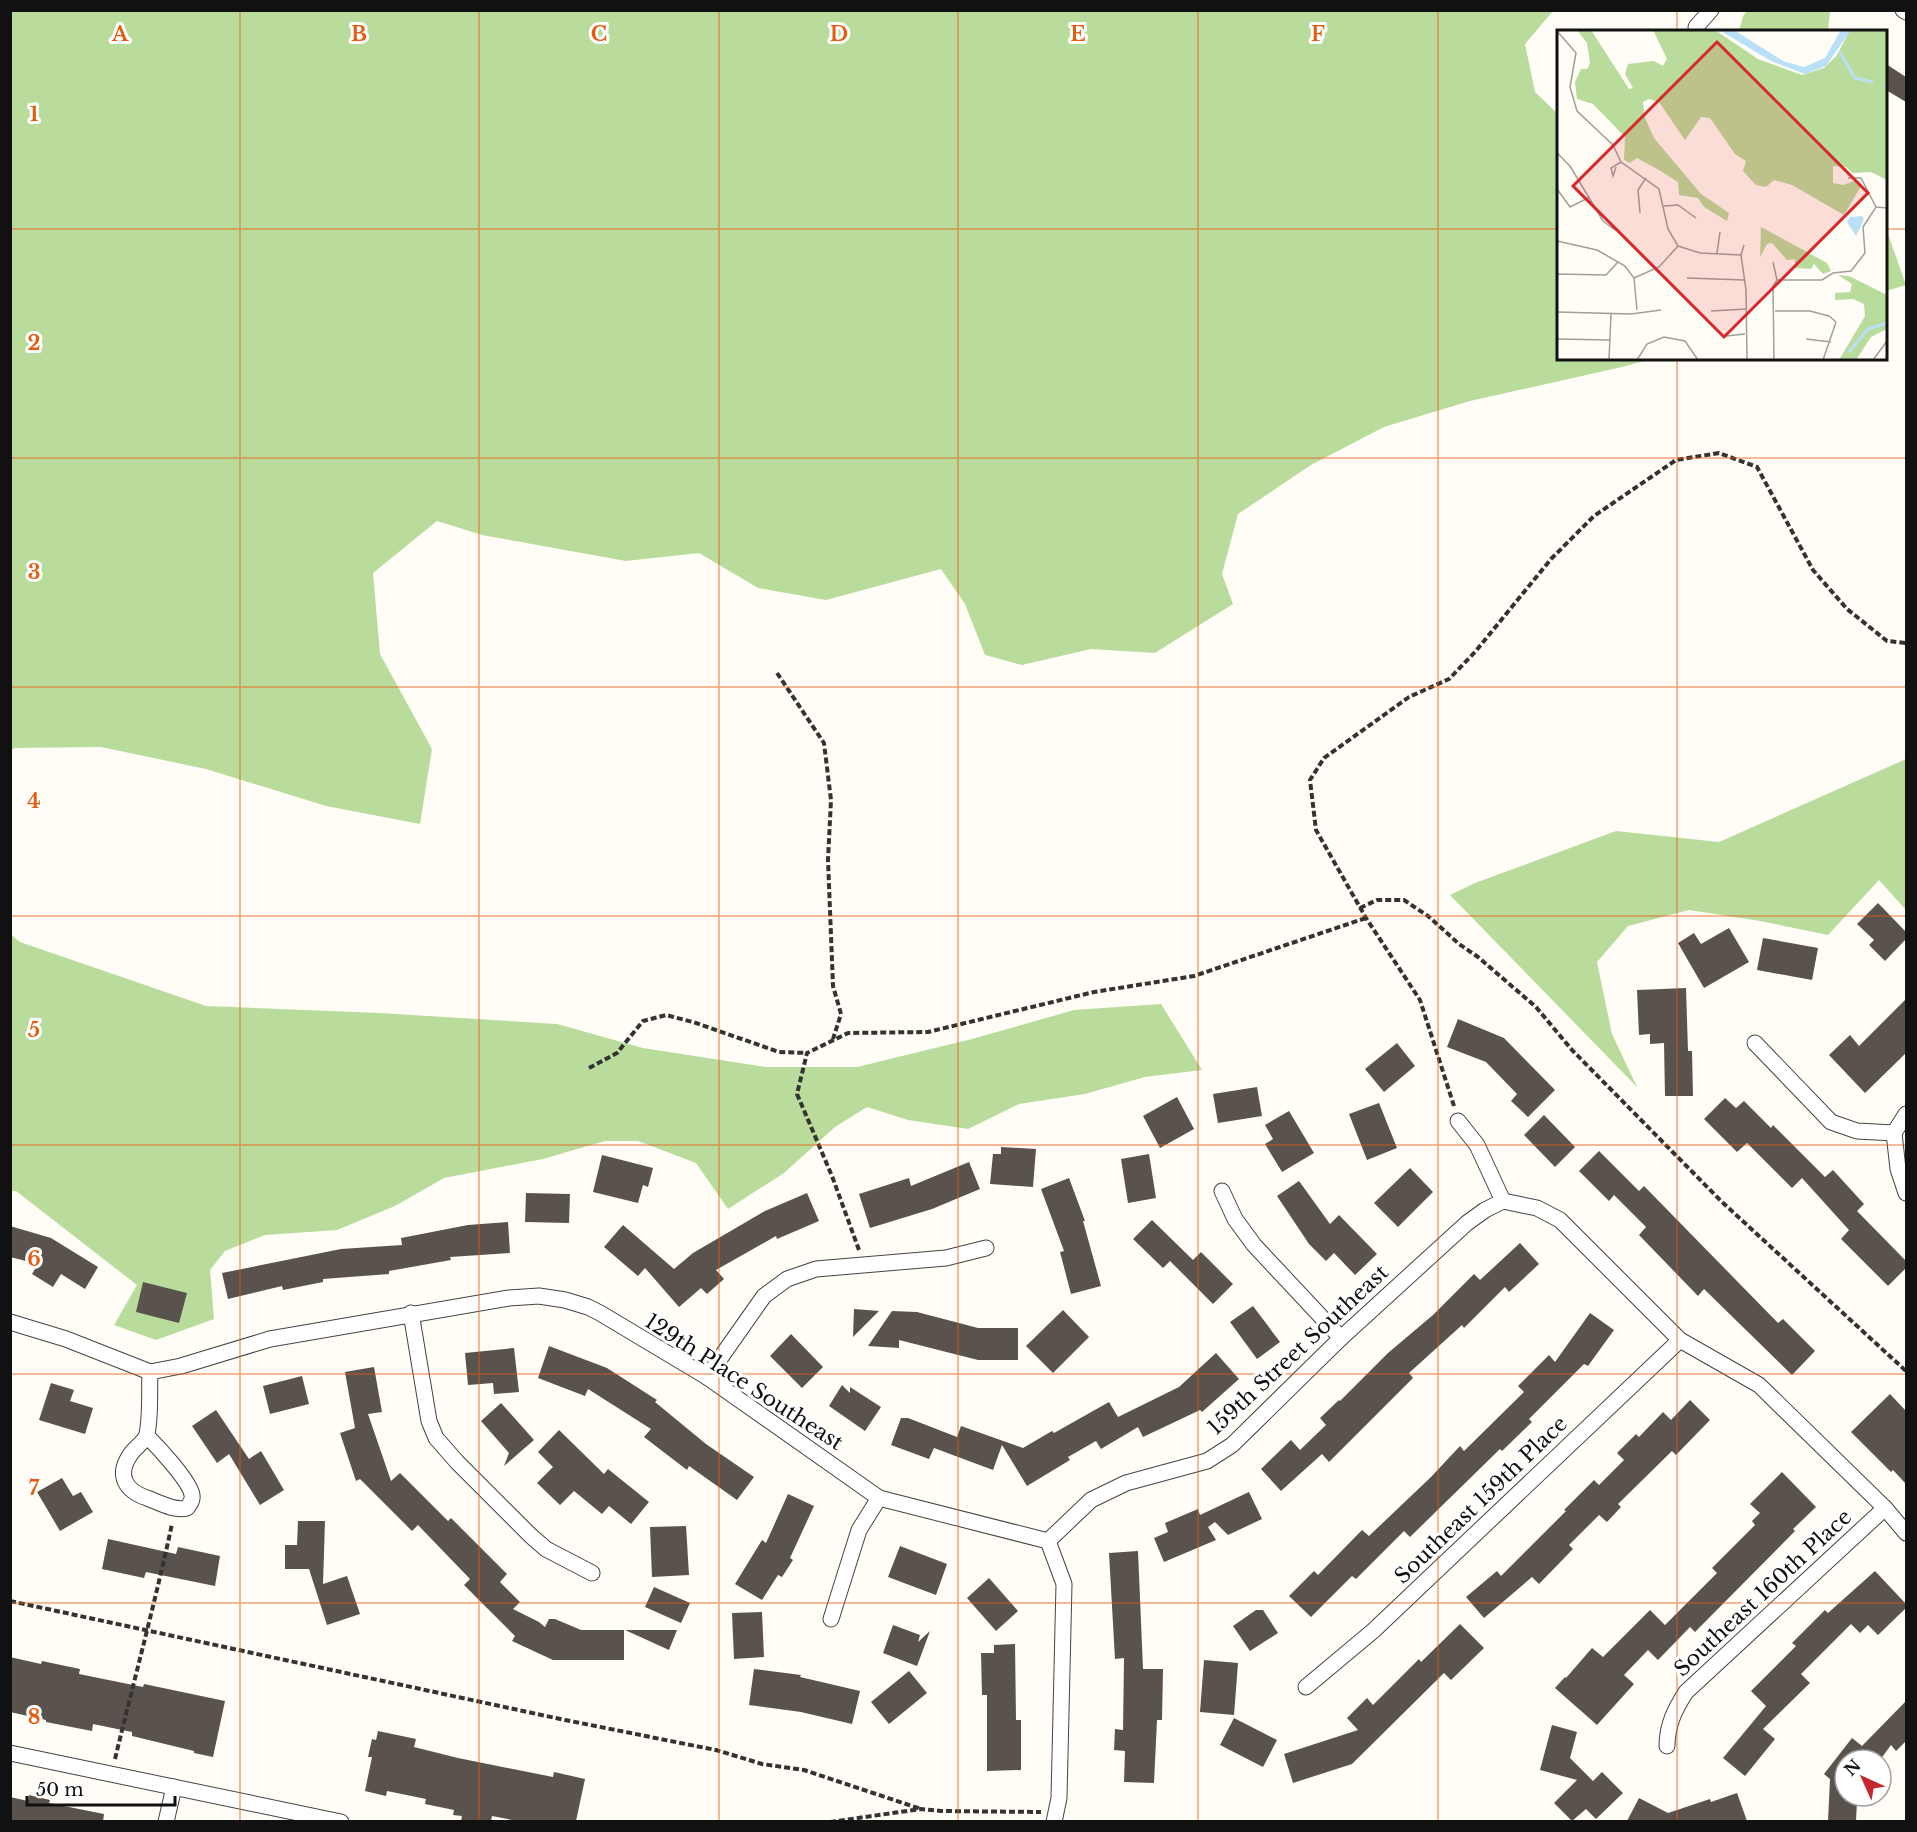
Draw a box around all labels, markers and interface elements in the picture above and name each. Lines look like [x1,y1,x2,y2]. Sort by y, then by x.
text: A [111,22,129,46]
text: B [351,22,367,46]
text: C [591,22,607,46]
text: D [830,22,848,46]
text: E [1070,22,1086,46]
text: F [1311,22,1325,46]
inset map [1557,30,1887,360]
text: 1 [30,102,39,126]
text: 2 [27,331,41,355]
text: 3 [28,560,40,584]
text: 4 [27,789,41,813]
text: 5 [28,1018,40,1042]
text: 6 [27,1247,41,1271]
street label: 159th Street Southeast [1202,1260,1394,1440]
street label: 129th Place Southeast [640,1308,848,1456]
street label: Southeast 159th Place [1389,1411,1573,1589]
text: 7 [29,1476,40,1500]
street label: Southeast 160th Place [1669,1504,1857,1682]
text: 8 [28,1705,40,1729]
north arrow [1833,1748,1893,1808]
text: N [1840,1755,1865,1780]
scale bar [27,1769,176,1807]
text: 50 m [36,1779,84,1801]

